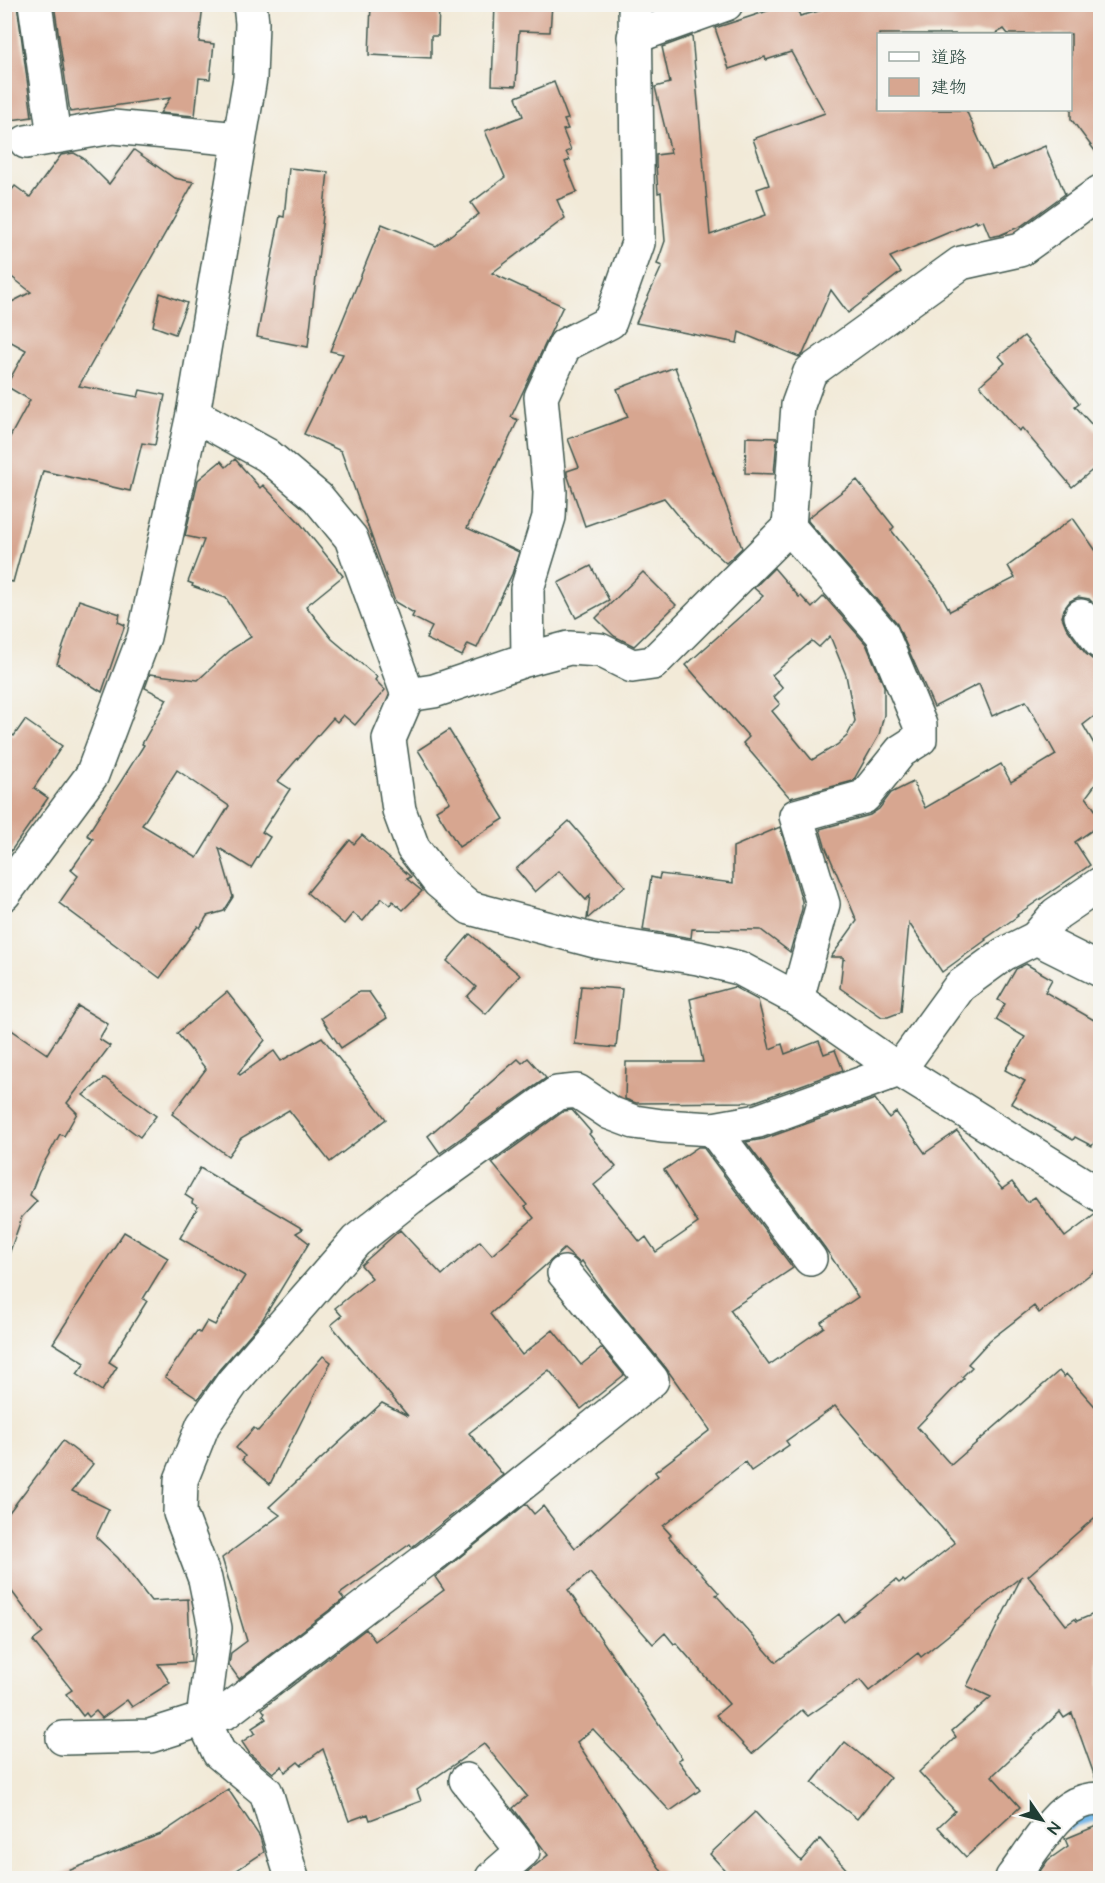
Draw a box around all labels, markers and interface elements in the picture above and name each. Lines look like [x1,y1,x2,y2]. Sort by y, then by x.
legend [877,33,1072,111]
text: 道路 [931,45,967,70]
text: 建物 [931,75,967,100]
north arrow [1012,1790,1072,1850]
text: N [1042,1818,1065,1838]

